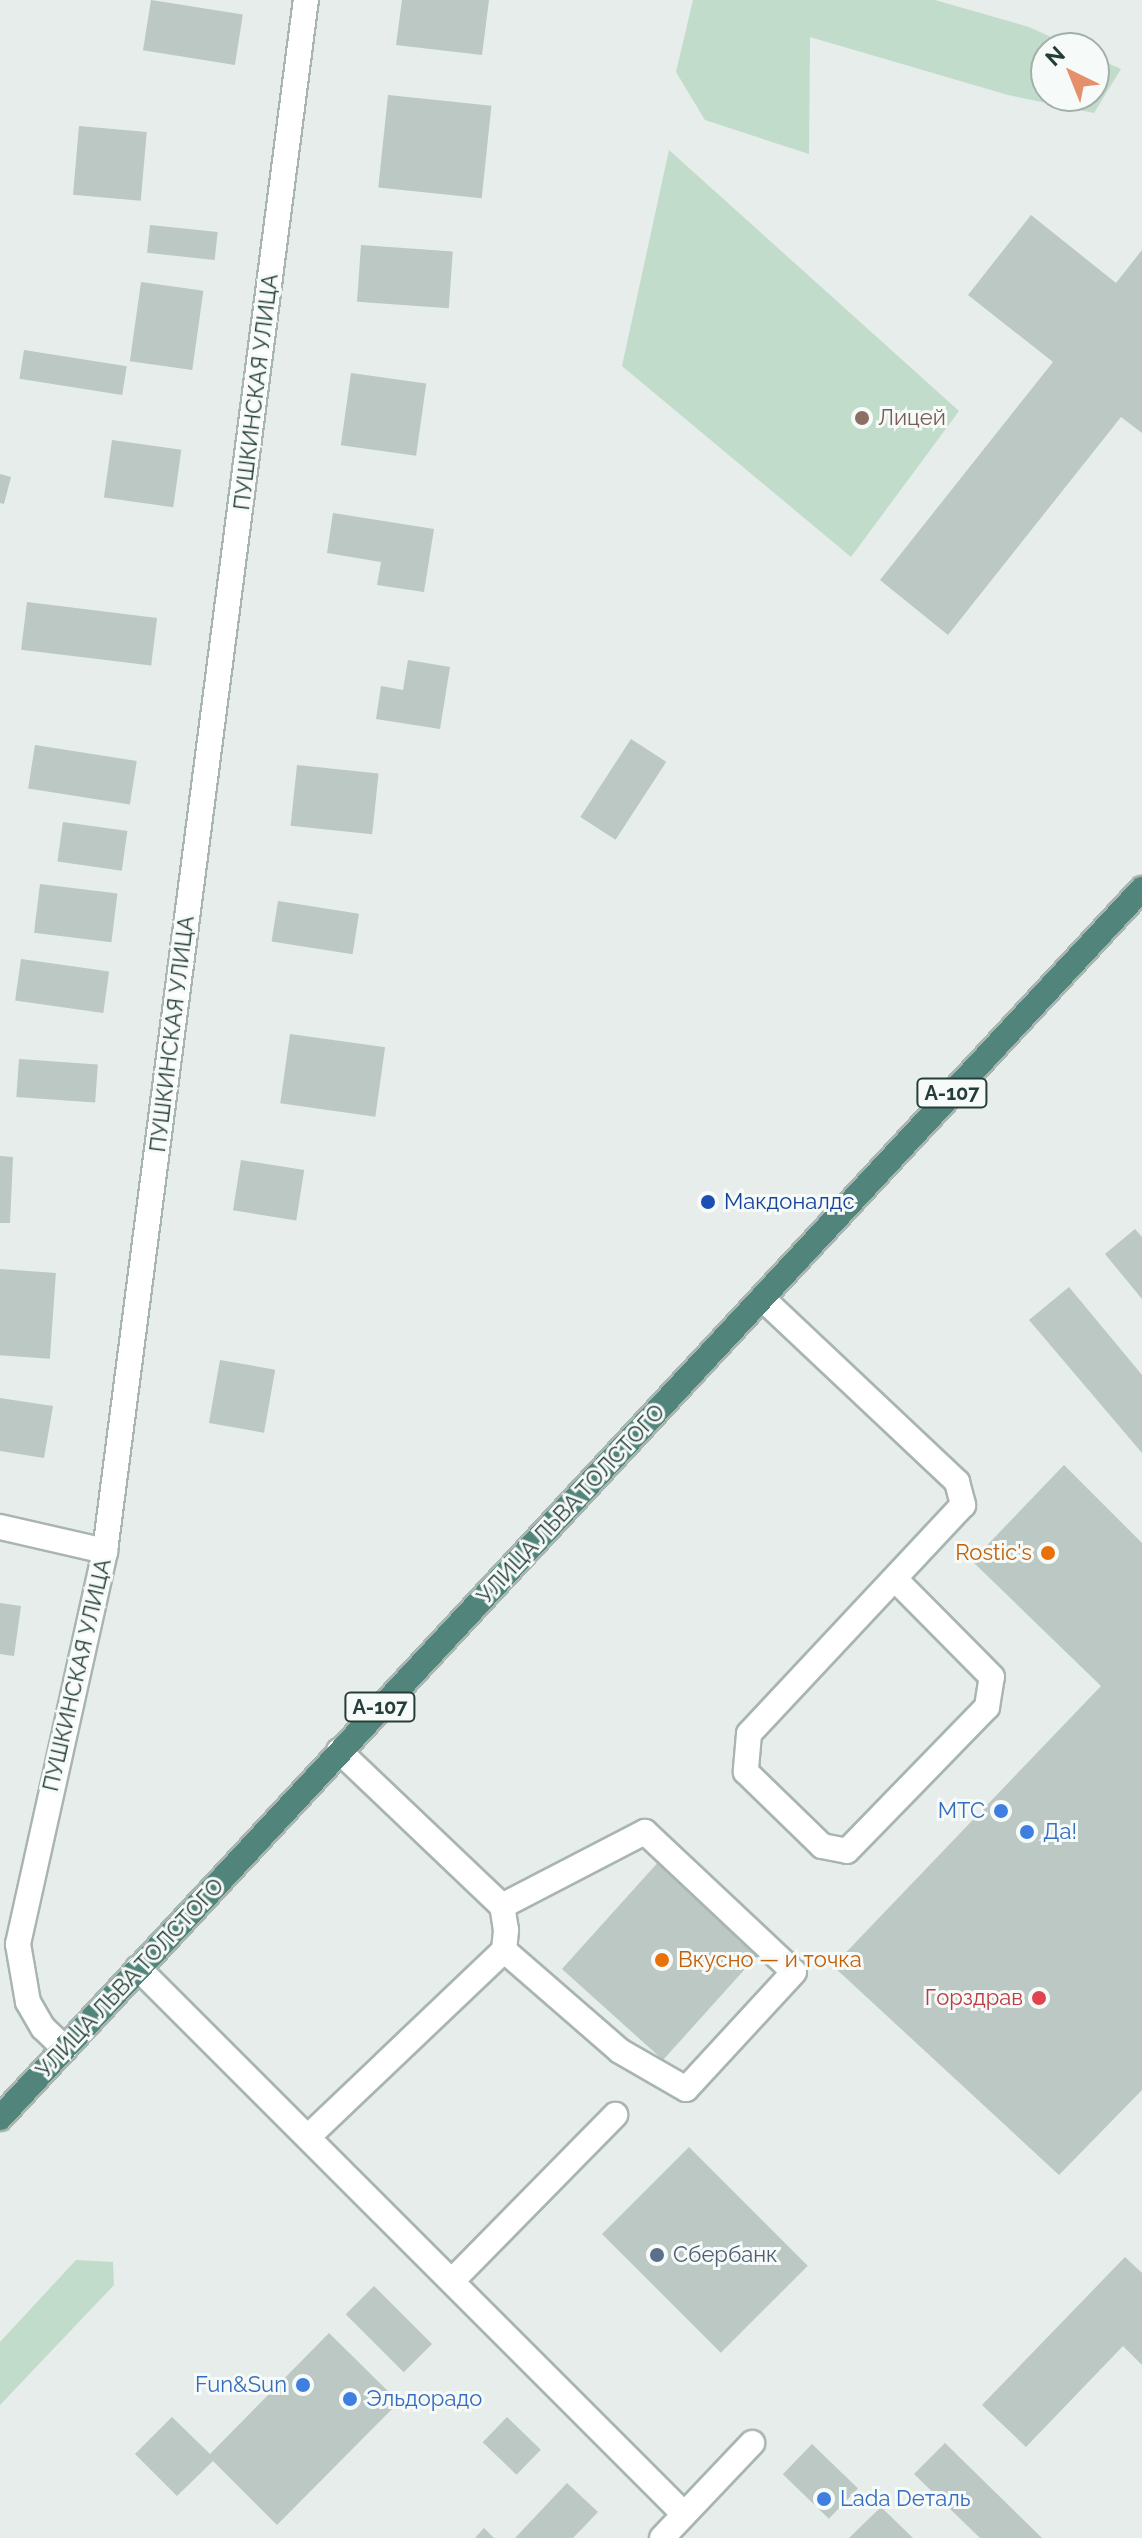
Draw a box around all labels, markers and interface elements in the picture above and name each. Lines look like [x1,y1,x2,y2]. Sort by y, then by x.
north arrow [1030,32,1110,112]
text: N [1040,41,1070,71]
street label: ПУШКИНСКАЯ УЛИЦА [228,272,284,512]
place label: Лицей [878,405,946,431]
marker: Лицей [853,409,871,427]
street label: ПУШКИНСКАЯ УЛИЦА [144,914,200,1154]
road number: А-107 [916,1077,988,1109]
place label: Макдоналдс [724,1189,855,1215]
marker: Макдоналдс [699,1193,717,1211]
street label: УЛИЦА ЛЬВА ТОЛСТОГО [471,1398,671,1610]
place label: Rostic's [955,1540,1032,1566]
marker: Rostic's [1039,1544,1057,1562]
street label: ПУШКИНСКАЯ УЛИЦА [37,1556,117,1794]
road number: А-107 [344,1691,416,1723]
place label: МТС [938,1798,985,1824]
marker: МТС [992,1802,1010,1820]
place label: Да! [1043,1819,1077,1845]
marker: Да! [1018,1823,1036,1841]
street label: УЛИЦА ЛЬВА ТОЛСТОГО [30,1872,230,2084]
place label: Вкусно — и точка [678,1947,862,1973]
marker: Вкусно — и точка [653,1951,671,1969]
place label: Горздрав [925,1985,1023,2011]
marker: Горздрав [1030,1989,1048,2007]
place label: Сбербанк [673,2242,778,2268]
marker: Сбербанк [648,2246,666,2264]
place label: Fun&Sun [195,2372,287,2398]
marker: Fun&Sun [294,2376,312,2394]
place label: Эльдорадо [366,2386,482,2412]
marker: Эльдорадо [341,2390,359,2408]
place label: Lada Dеталь [840,2486,970,2512]
marker: Lada Dеталь [815,2490,833,2508]

